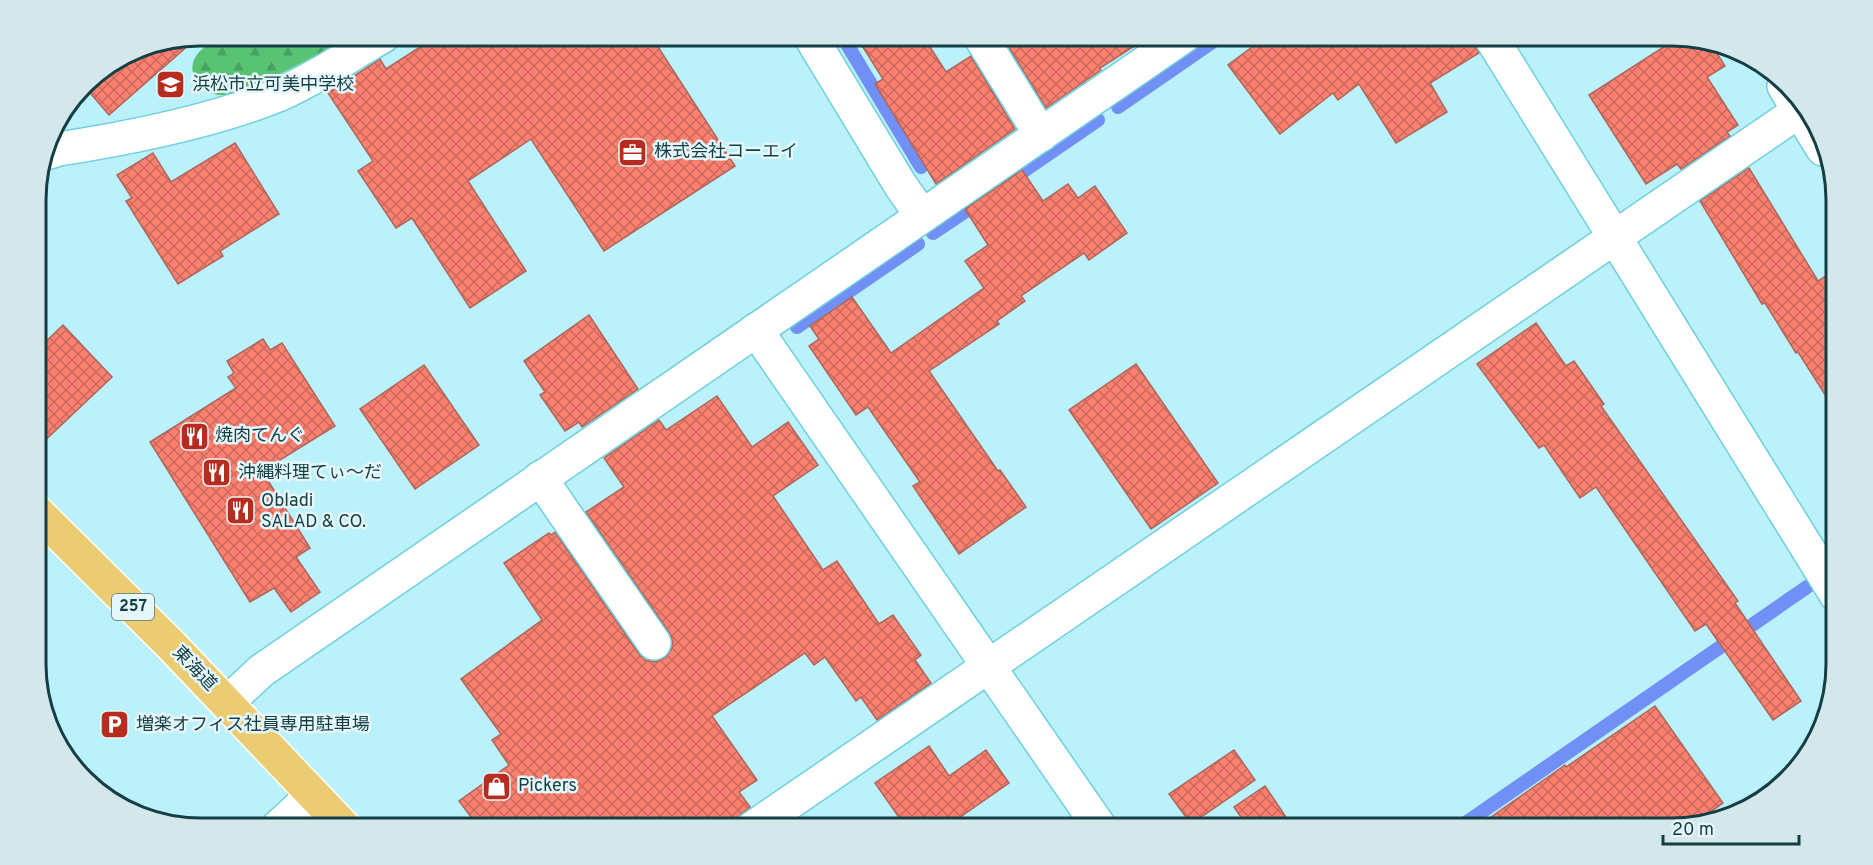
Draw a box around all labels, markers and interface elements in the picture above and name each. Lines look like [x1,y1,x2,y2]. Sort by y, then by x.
school or university icon: 浜松市立可美中学校 [155,69,187,101]
place label: 浜松市立可美中学校 [192,74,354,97]
office icon: 株式会社コーエイ [617,136,649,168]
place label: 株式会社コーエイ [654,141,798,164]
restaurant icon: 焼肉てんぐ [178,420,210,452]
place label: 焼肉てんぐ [215,425,305,448]
restaurant icon: 沖縄料理てぃ〜だ [201,457,233,489]
place label: 沖縄料理てぃ〜だ [238,462,382,485]
place label: Obladi SALAD & CO. [261,490,366,534]
restaurant icon: Obladi SALAD & CO. [224,495,256,527]
road number: 257 [112,594,154,620]
street label: 東海道 [167,642,221,696]
parking icon: 増楽オフィス社員専用駐車場 [99,709,131,741]
place label: 増楽オフィス社員専用駐車場 [136,714,370,737]
shop icon: Pickers [481,770,513,802]
place label: Pickers [518,775,577,798]
scale bar [1663,808,1800,846]
text: 20 m [1672,819,1714,842]

